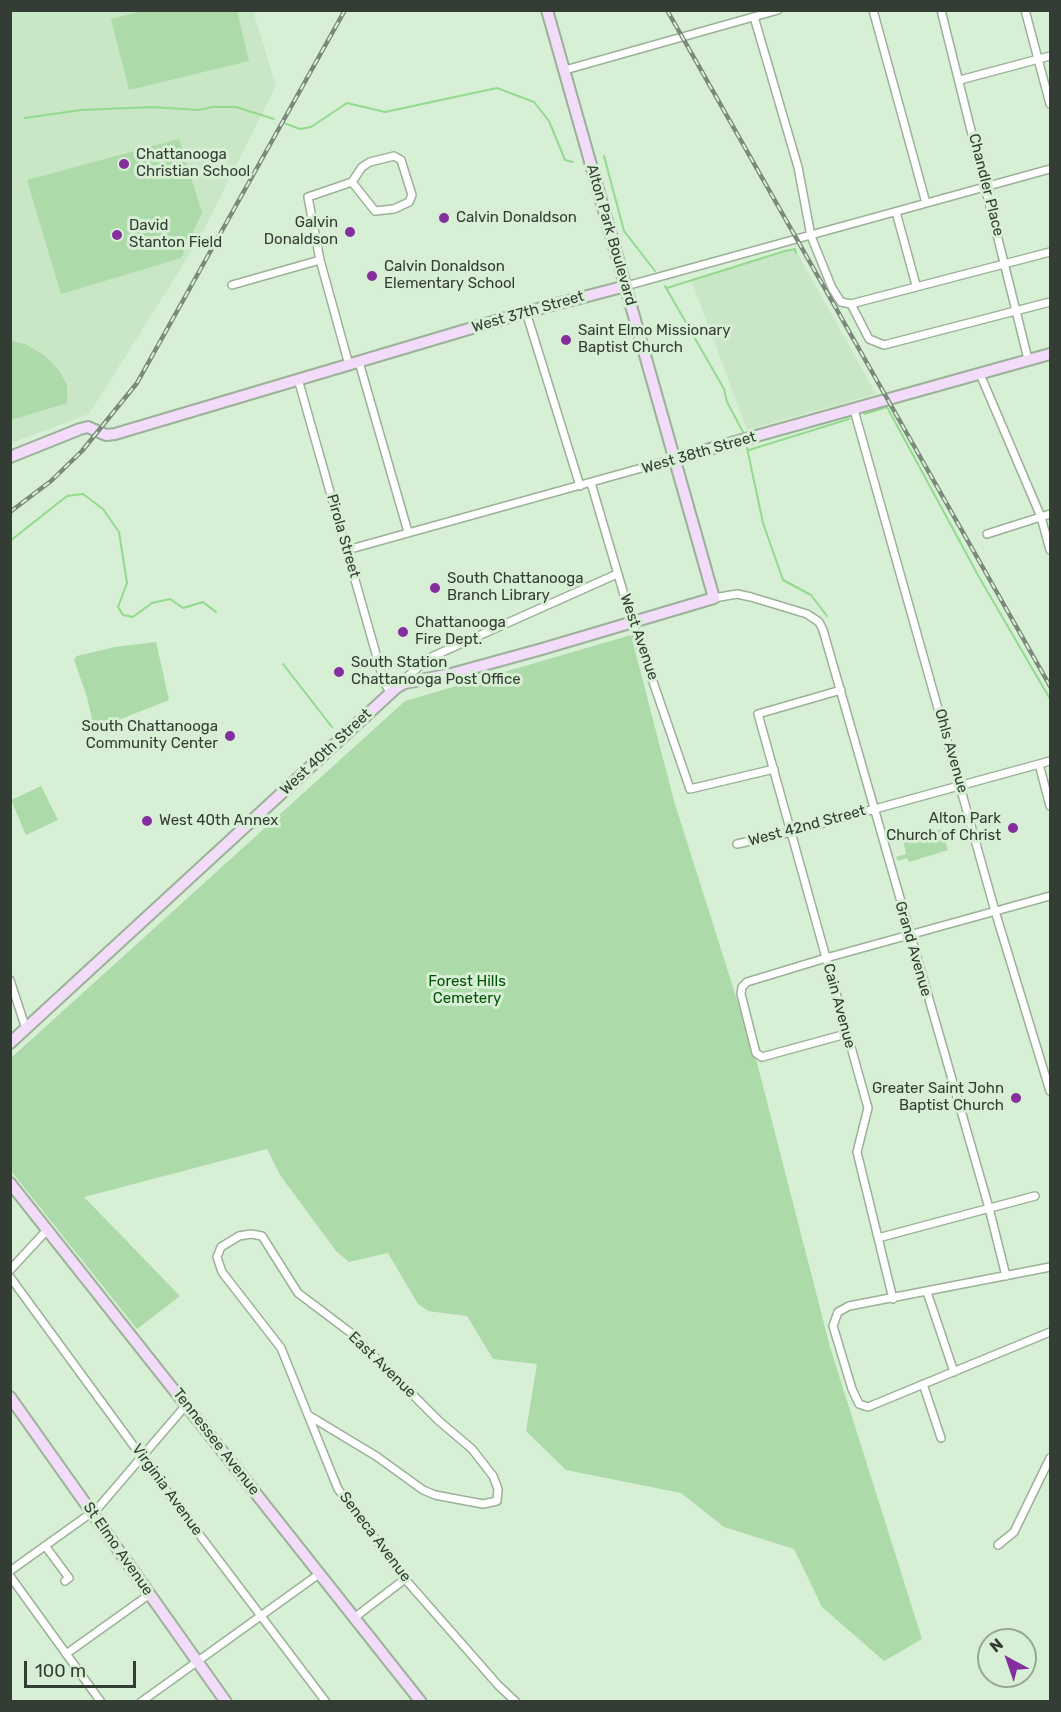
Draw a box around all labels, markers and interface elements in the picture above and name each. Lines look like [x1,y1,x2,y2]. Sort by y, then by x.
street label: Chandler Place [965,132,1007,238]
place label: Chattanooga Christian School [136,146,250,181]
marker: Chattanooga Christian School [117,157,131,171]
street label: Alton Park Boulevard [582,162,640,308]
place label: Calvin Donaldson [456,209,577,227]
marker: Calvin Donaldson [437,211,451,225]
place label: Galvin Donaldson [264,214,338,249]
place label: David Stanton Field [129,217,222,252]
marker: Galvin Donaldson [343,225,357,239]
marker: David Stanton Field [110,228,124,242]
place label: Calvin Donaldson Elementary School [384,258,515,293]
marker: Calvin Donaldson Elementary School [365,269,379,283]
street label: West 37th Street [470,287,586,337]
place label: Saint Elmo Missionary Baptist Church [578,322,731,357]
marker: Saint Elmo Missionary Baptist Church [559,333,573,347]
street label: West 38th Street [640,428,758,478]
street label: Pirola Street [322,492,364,580]
place label: South Chattanooga Branch Library [447,570,584,605]
marker: South Chattanooga Branch Library [428,581,442,595]
street label: West Avenue [616,592,662,682]
place label: Chattanooga Fire Dept. [415,614,506,649]
marker: Chattanooga Fire Dept. [396,625,410,639]
place label: South Station Chattanooga Post Office [351,654,521,689]
marker: South Station Chattanooga Post Office [332,665,346,679]
street label: West 40th Street [277,705,375,799]
street label: Ohls Avenue [930,707,972,795]
place label: South Chattanooga Community Center [81,718,218,753]
marker: South Chattanooga Community Center [223,729,237,743]
street label: West 42nd Street [746,802,868,850]
place label: Alton Park Church of Christ [886,810,1001,845]
place label: West 40th Annex [159,812,278,830]
marker: West 40th Annex [140,814,154,828]
marker: Alton Park Church of Christ [1006,821,1020,835]
street label: Grand Avenue [891,899,935,999]
street label: Cain Avenue [819,962,859,1050]
park label: Forest Hills Cemetery [428,973,506,1008]
place label: Greater Saint John Baptist Church [872,1080,1004,1115]
marker: Greater Saint John Baptist Church [1009,1091,1023,1105]
street label: East Avenue [344,1328,420,1402]
street label: Tennessee Avenue [169,1385,263,1499]
street label: Virginia Avenue [128,1441,206,1539]
street label: Seneca Avenue [335,1488,415,1586]
street label: St Elmo Avenue [79,1499,157,1599]
north arrow [977,1628,1037,1688]
text: N [986,1634,1007,1656]
scale bar [27,1649,140,1687]
text: 100 m [35,1660,86,1682]

